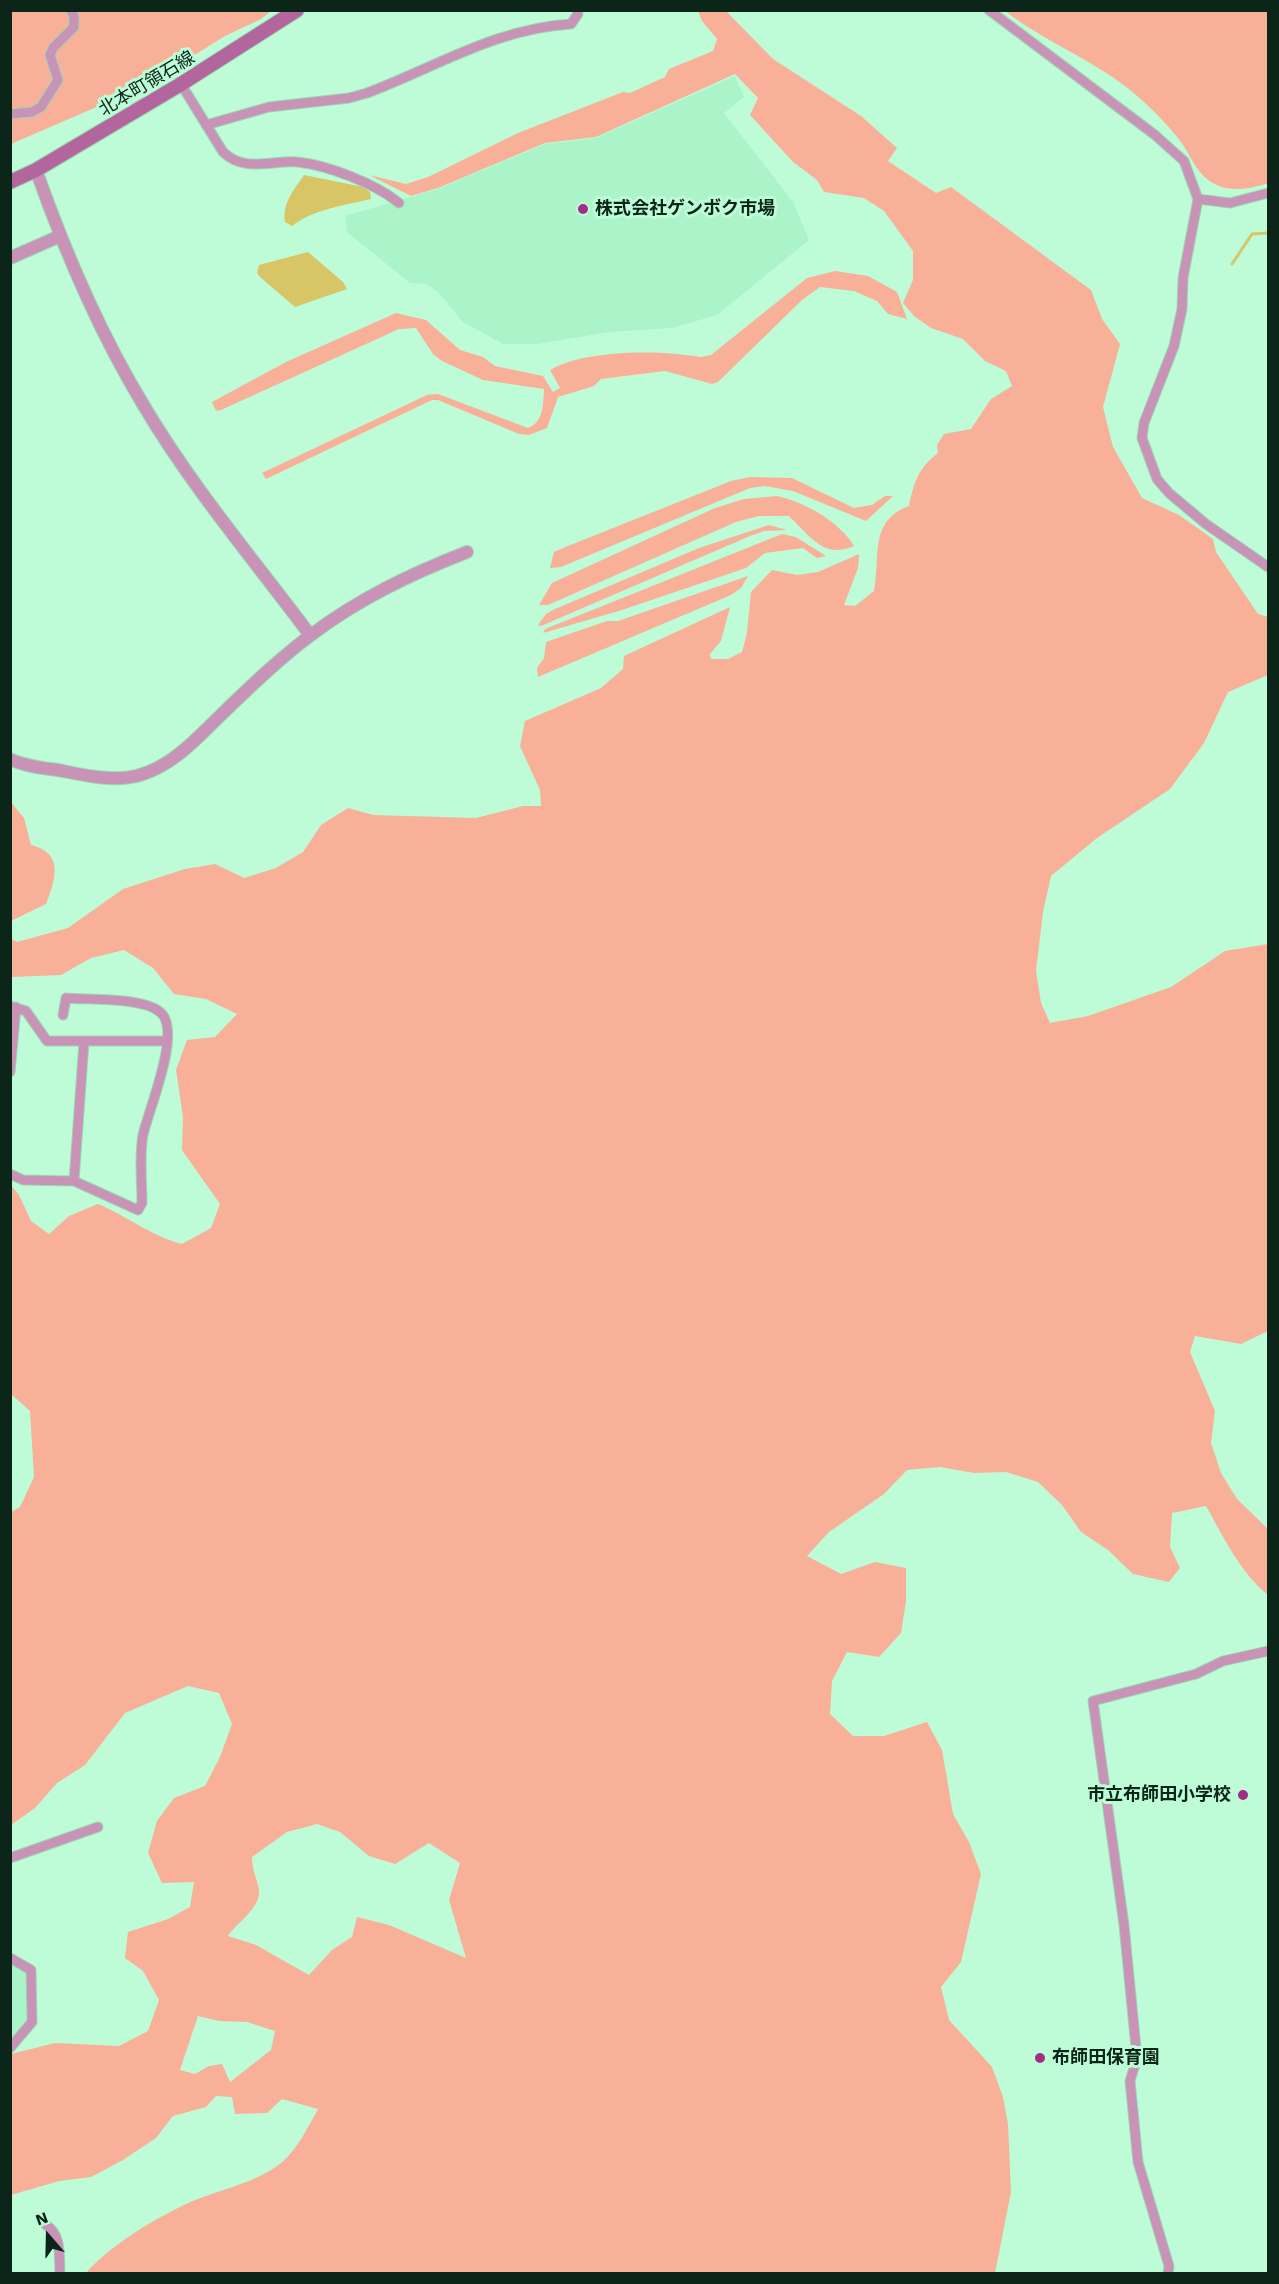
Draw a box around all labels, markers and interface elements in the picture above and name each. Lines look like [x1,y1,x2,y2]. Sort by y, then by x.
street label: 北本町領石線 [95,47,199,121]
place label: 株式会社ゲンボク市場 [595,198,775,220]
marker: 株式会社ゲンボク市場 [576,202,590,216]
place label: 市立布師田小学校 [1087,1784,1231,1806]
marker: 市立布師田小学校 [1236,1788,1250,1802]
place label: 布師田保育園 [1052,2047,1160,2069]
marker: 布師田保育園 [1033,2051,1047,2065]
north arrow [18,2206,78,2266]
text: N [33,2208,50,2230]

